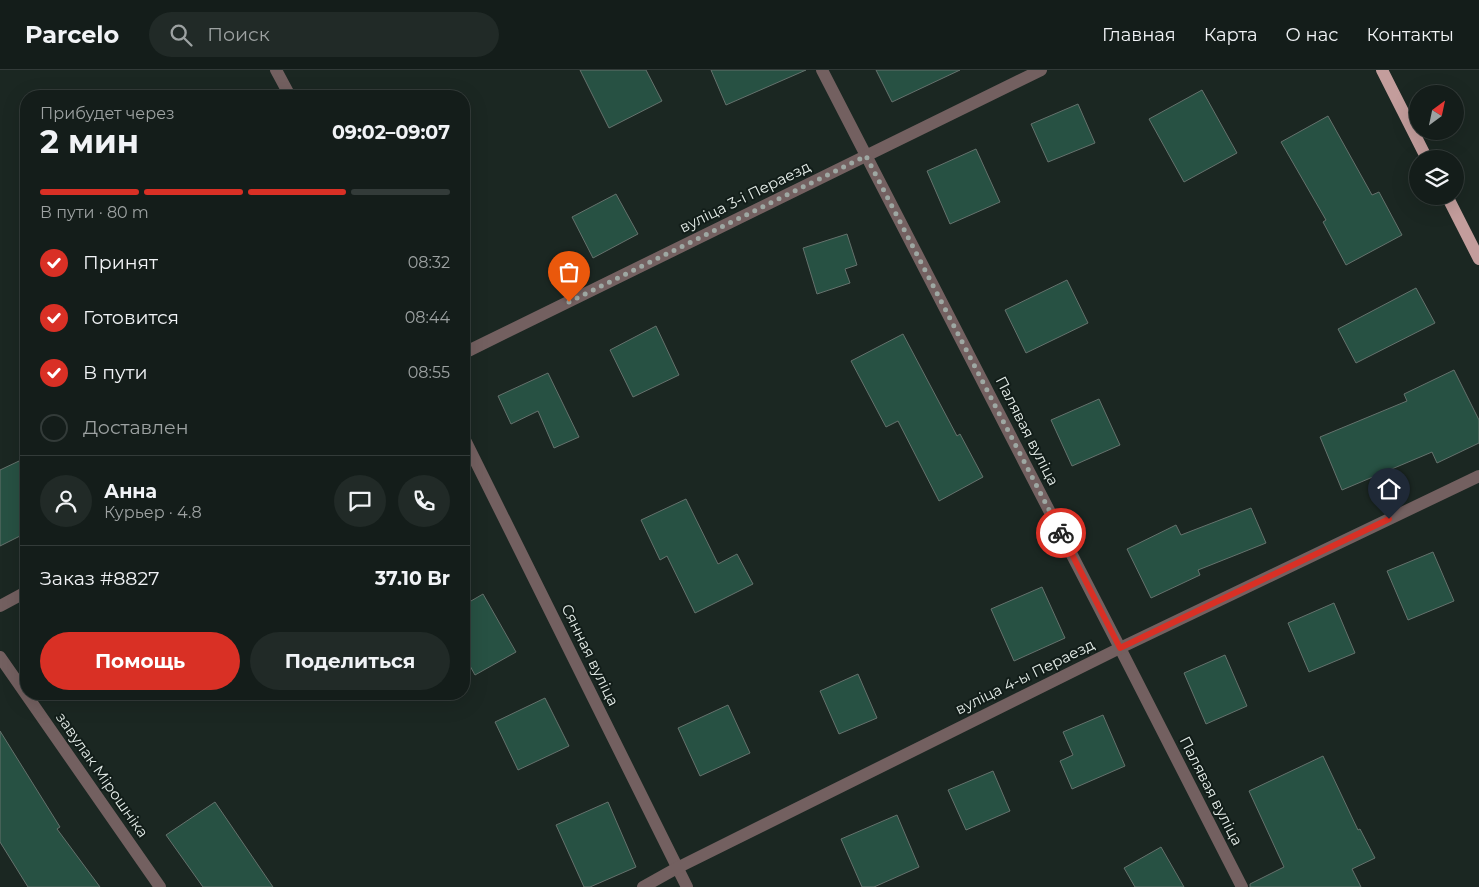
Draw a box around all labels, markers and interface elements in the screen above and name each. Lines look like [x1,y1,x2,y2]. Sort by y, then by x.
search box [149,12,499,57]
text: Parcelo [25,20,119,49]
icon: search [167,21,195,49]
text: Поиск [207,23,270,46]
text: Главная [1102,24,1176,46]
text: Карта [1204,24,1258,46]
text: О нас [1286,24,1338,46]
text: Контакты [1366,24,1454,46]
north arrow [1409,85,1464,140]
map controls [1409,85,1464,205]
text: Прибудет через [40,104,175,123]
text: 09:02–09:07 [332,121,450,144]
text: 2 мин [40,122,139,161]
button: layers [1409,150,1464,205]
street label: вуліца 3-і Пераезд [676,156,814,237]
text: В пути · 80 m [40,203,149,222]
icon: check [40,249,68,277]
text: Принят [83,251,158,274]
pin [548,251,590,302]
text: 08:32 [408,253,450,272]
icon: bag [555,258,583,286]
icon: check [40,304,68,332]
text: Готовится [83,306,179,329]
text: 08:44 [405,308,450,327]
icon: check [40,359,68,387]
text: В пути [83,361,148,384]
text: 08:55 [408,363,450,382]
street label: Палявая вуліца [992,373,1063,489]
text: Доставлен [83,416,189,439]
pin [1368,468,1410,519]
button: person [40,475,92,527]
button: chat [334,475,386,527]
button: phone [398,475,450,527]
icon: home [1375,475,1403,503]
text: Анна [104,480,157,503]
text: Курьер · 4.8 [104,503,202,522]
courier [1036,508,1086,558]
icon: bike [1047,519,1075,547]
text: Заказ #8827 [40,567,159,590]
text: 37.10 Br [375,567,450,590]
street label: Сянная вуліца [558,601,623,709]
button: Помощь [40,632,240,690]
button: Поделиться [250,632,450,690]
street label: вуліца 4-ы Пераезд [952,634,1098,719]
street label: завулак Мірошніка [52,708,153,841]
street label: Палявая вуліца [1176,733,1247,849]

